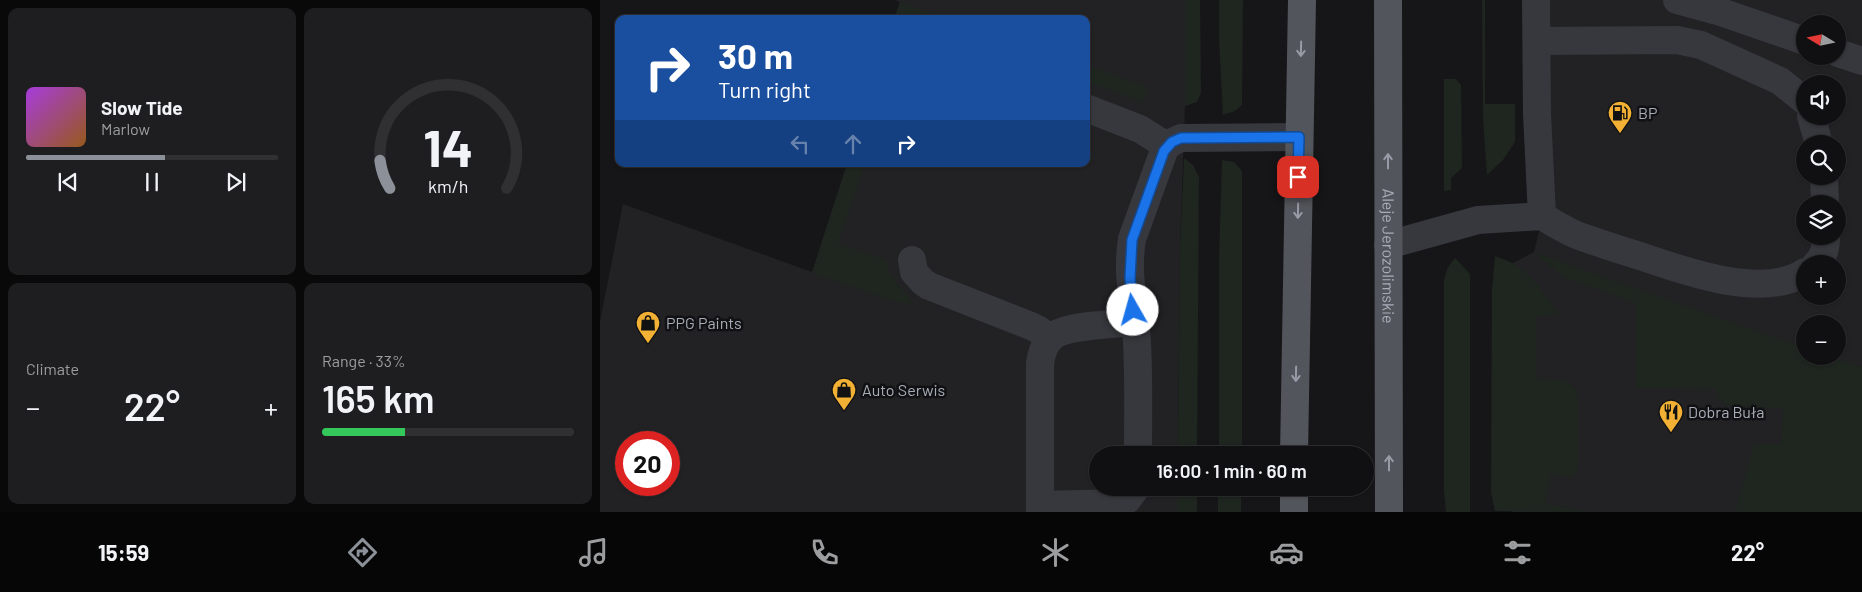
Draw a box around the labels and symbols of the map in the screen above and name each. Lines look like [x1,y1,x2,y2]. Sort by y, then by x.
north arrow [1796,15,1846,65]
one-way arrow [1296,40,1306,56]
fuel station icon: BP [1607,100,1633,134]
place label: BP [1638,103,1658,122]
one-way arrow [1383,153,1393,170]
pin [1277,156,1319,198]
street label: Aleje Jerozolimskie [1379,188,1399,324]
one-way arrow [1293,202,1303,219]
position arrow [1106,283,1158,335]
shop icon: PPG Paints [635,310,661,344]
place label: PPG Paints [666,313,742,332]
one-way arrow [1291,365,1300,381]
shop icon: Auto Serwis [831,377,857,411]
place label: Auto Serwis [862,380,945,399]
restaurant icon: Dobra Buła [1658,399,1684,433]
place label: Dobra Buła [1688,402,1765,421]
speed limit sign: 20 [615,431,680,496]
one-way arrow [1384,456,1394,472]

